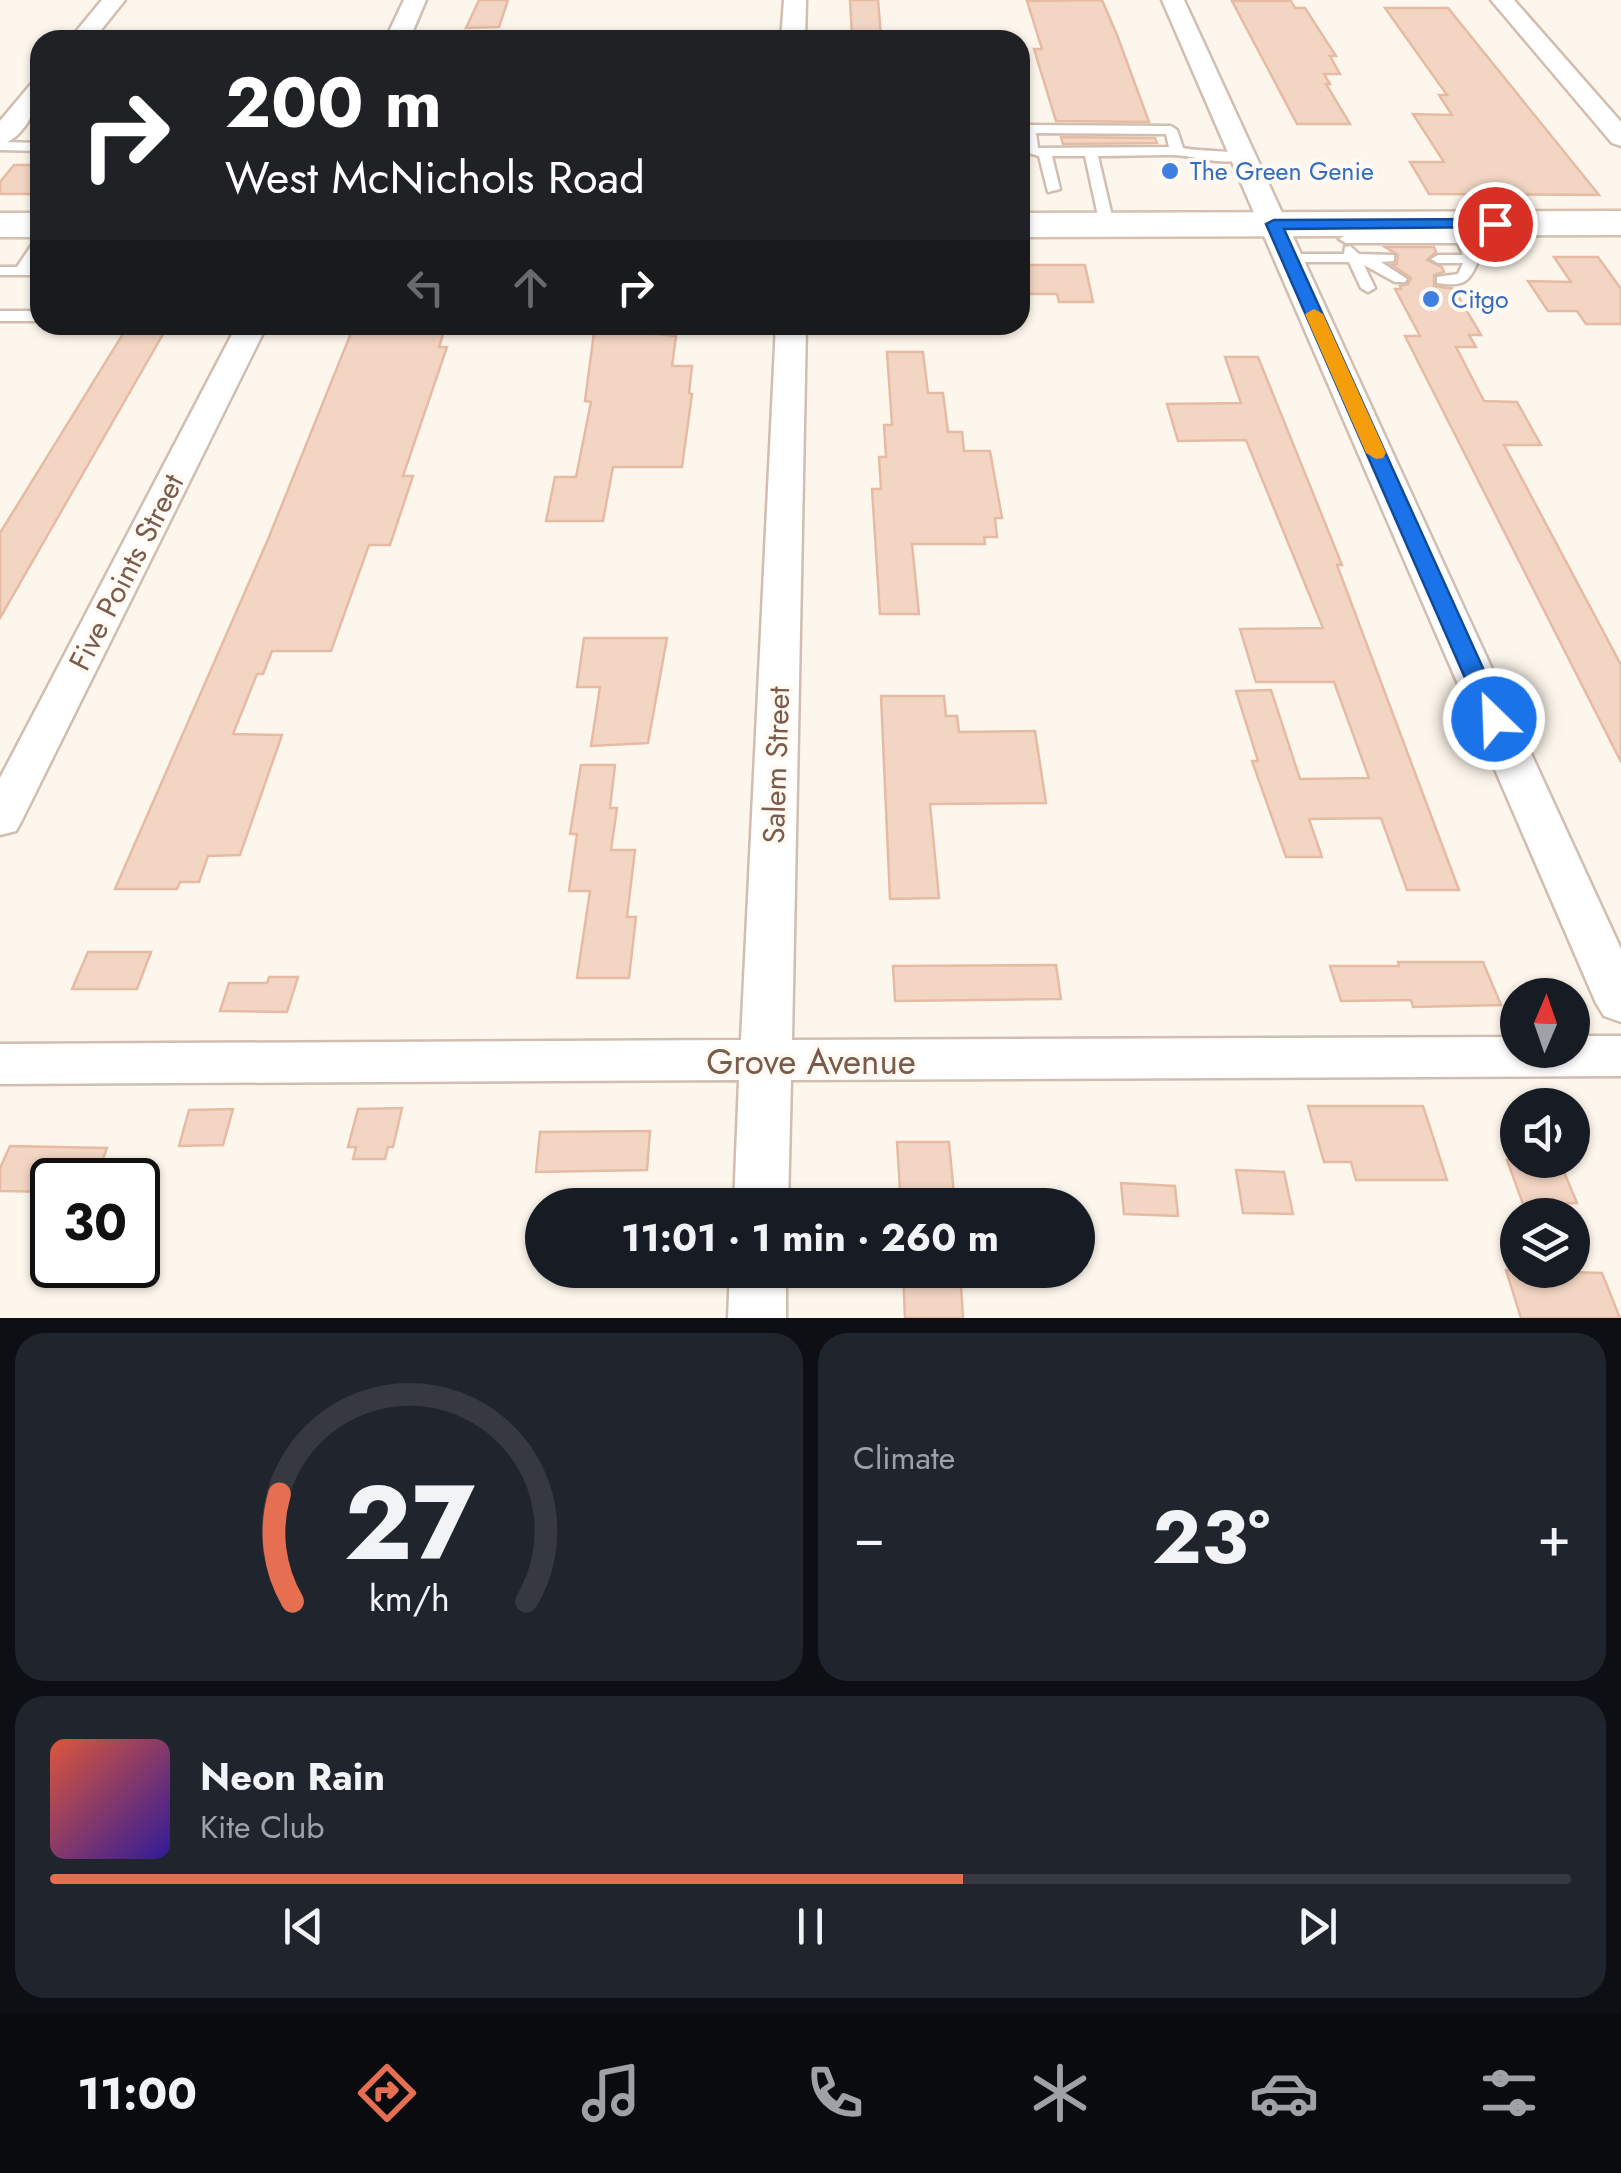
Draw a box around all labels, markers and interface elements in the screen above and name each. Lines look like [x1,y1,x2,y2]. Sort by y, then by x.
text: 200 m [225,52,442,153]
icon: right [60,70,190,200]
text: West McNichols Road [225,145,645,210]
place label: The Green Genie [1190,153,1374,189]
marker: The Green Genie [1159,160,1181,182]
pin [1453,182,1538,267]
icon: arrive [1468,197,1523,252]
icon: left [398,260,453,315]
icon: ahead [503,260,558,315]
icon: right [608,260,663,315]
place label: Citgo [1451,281,1509,317]
marker: Citgo [1420,288,1442,310]
street label: Five Points Street [58,466,194,678]
position arrow [1442,667,1546,771]
street label: Salem Street [752,685,800,844]
north arrow [1500,978,1590,1068]
map controls [1500,978,1590,1288]
street label: Grove Avenue [706,1037,916,1087]
button: sound [1500,1088,1590,1178]
speed limit sign: 30 [30,1158,160,1288]
button: layers [1500,1198,1590,1288]
text: 11:01 · 1 min · 260 m [621,1210,999,1265]
text: Climate [853,1435,955,1481]
text: 27 [344,1448,475,1598]
text: 23° [1152,1483,1270,1591]
text: − [853,1497,885,1577]
text: + [1537,1497,1571,1577]
text: km/h [369,1573,449,1624]
text: Neon Rain [200,1749,385,1804]
text: Kite Club [200,1804,324,1850]
icon: previous [276,1899,331,1954]
icon: pause [783,1899,838,1954]
icon: next [1290,1899,1345,1954]
icon: directions [352,2058,422,2128]
icon: music [576,2058,646,2128]
icon: phone [800,2058,870,2128]
icon: climate [1025,2058,1095,2128]
icon: car [1249,2058,1319,2128]
icon: filters [1474,2058,1544,2128]
text: 11:00 [77,2061,197,2126]

